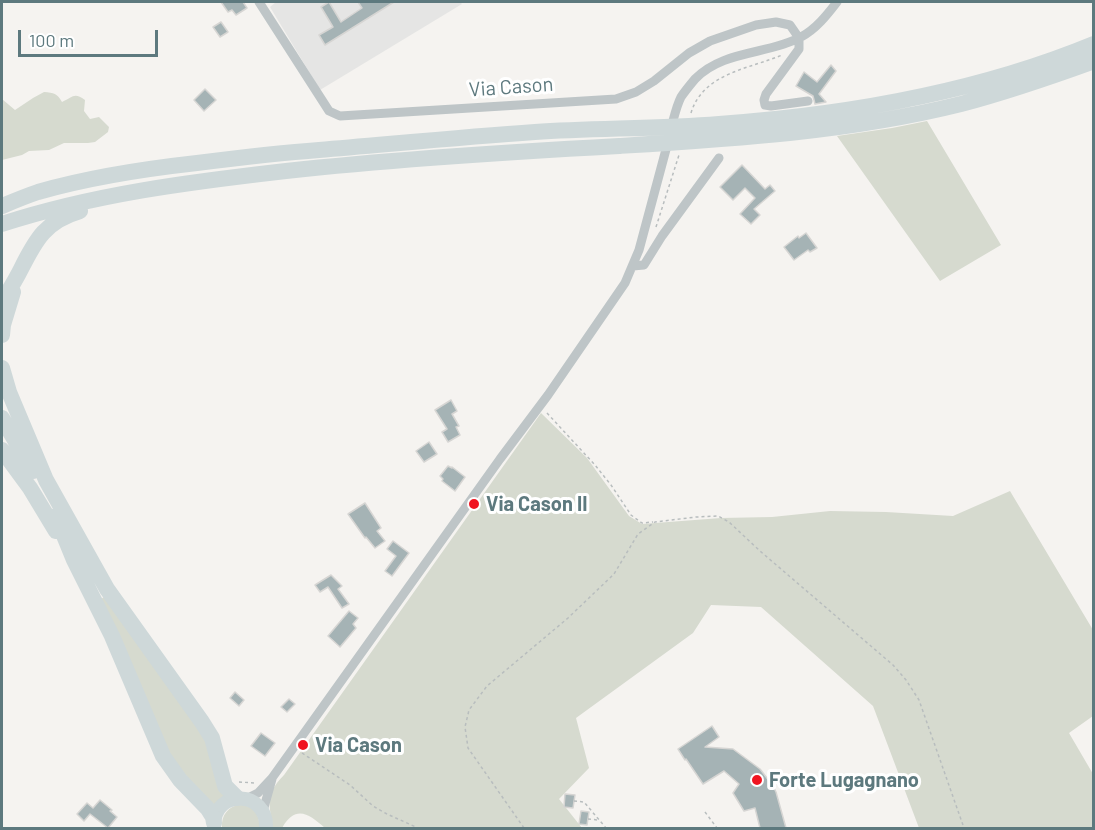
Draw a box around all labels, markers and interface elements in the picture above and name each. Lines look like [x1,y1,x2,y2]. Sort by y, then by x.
scale bar [21,18,160,56]
text: 100 m [29,29,74,51]
street label: Via Cason [468,72,554,102]
place label: Via Cason II [486,492,587,516]
marker: Via Cason II [467,497,481,511]
place label: Via Cason [315,733,402,757]
marker: Via Cason [296,738,310,752]
place label: Forte Lugagnano [769,768,919,792]
marker: Forte Lugagnano [750,773,764,787]

